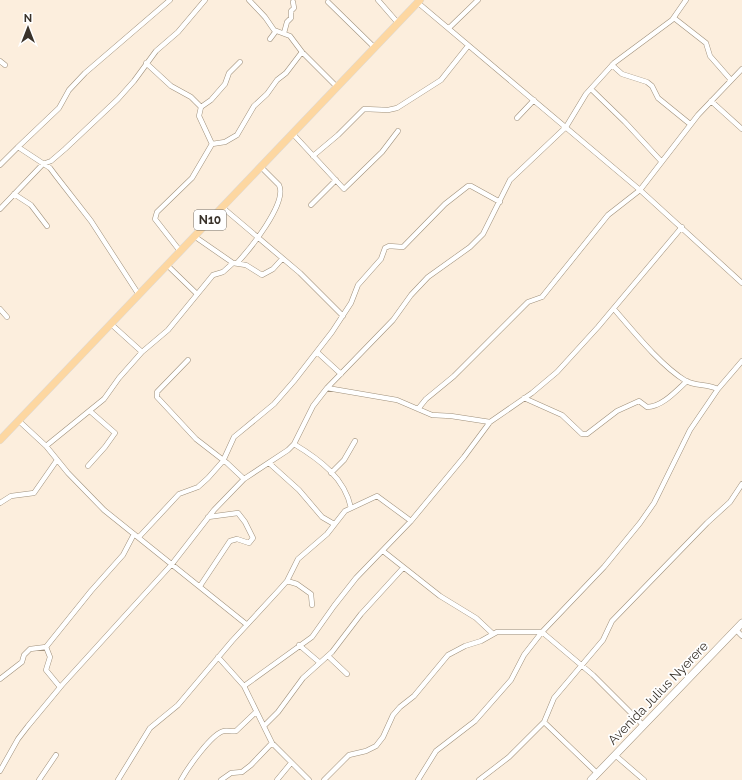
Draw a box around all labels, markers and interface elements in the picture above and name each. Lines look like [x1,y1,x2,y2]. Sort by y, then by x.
north arrow [8,8,48,48]
text: N [24,12,32,25]
road number: N10 [194,210,226,230]
street label: Avenida Julius Nyerere [605,638,711,748]

